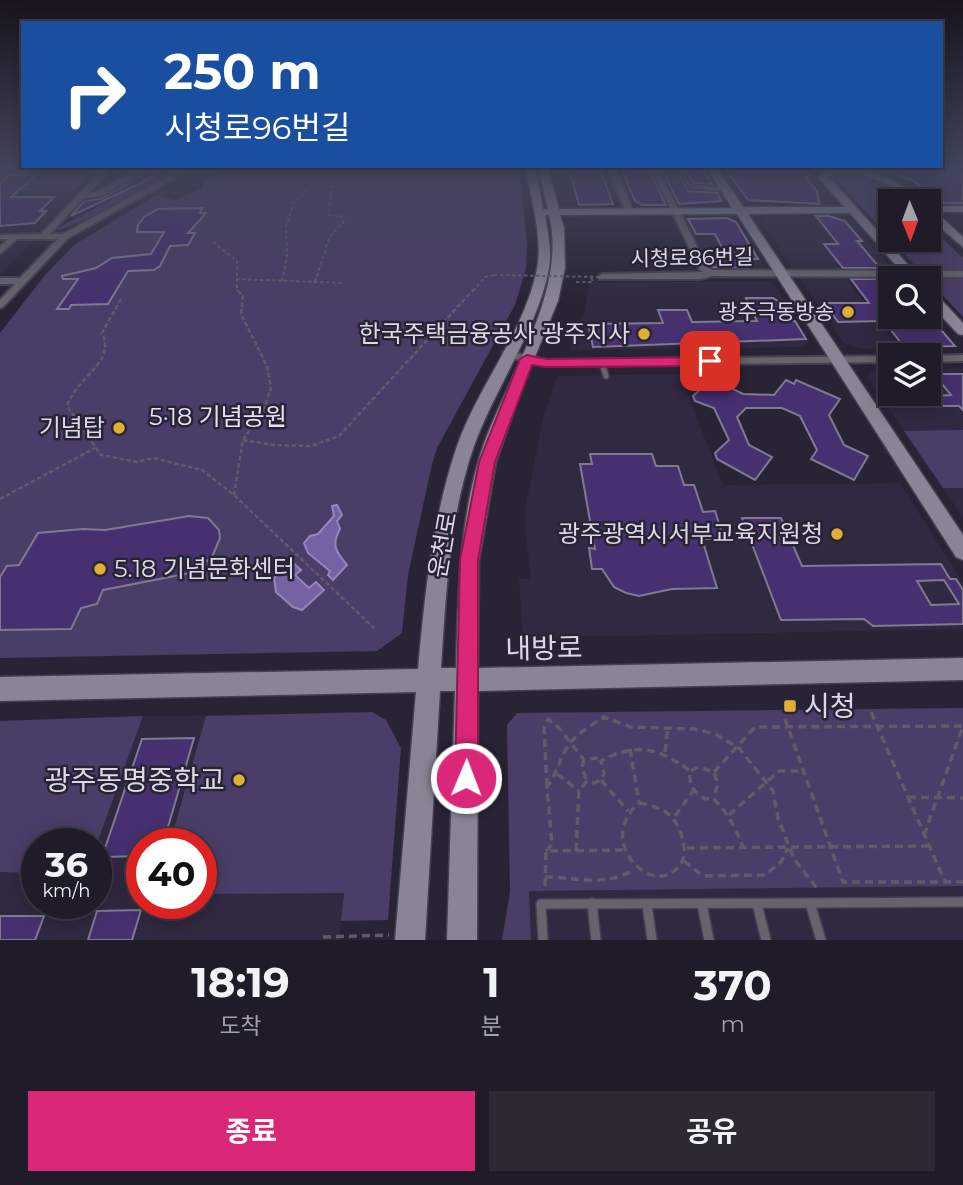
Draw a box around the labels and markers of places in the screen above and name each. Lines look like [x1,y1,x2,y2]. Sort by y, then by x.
place label: 광주극동방송 [718,299,834,324]
marker: 광주극동방송 [840,304,856,320]
place label: 한국주택금융공사 광주지사 [359,319,630,348]
marker: 한국주택금융공사 광주지사 [636,326,652,342]
pin [680,331,740,391]
place label: 기념탑 [39,413,105,442]
marker: 기념탑 [111,420,127,436]
place label: 광주광역시서부교육지원청 [558,519,823,548]
marker: 광주광역시서부교육지원청 [829,526,845,542]
place label: 5.18 기념문화센터 [114,554,295,583]
marker: 5.18 기념문화센터 [92,561,108,577]
place label: 시청 [804,689,856,723]
marker: 시청 [782,698,798,714]
place label: 광주동명중학교 [45,763,225,797]
marker: 광주동명중학교 [231,772,247,788]

